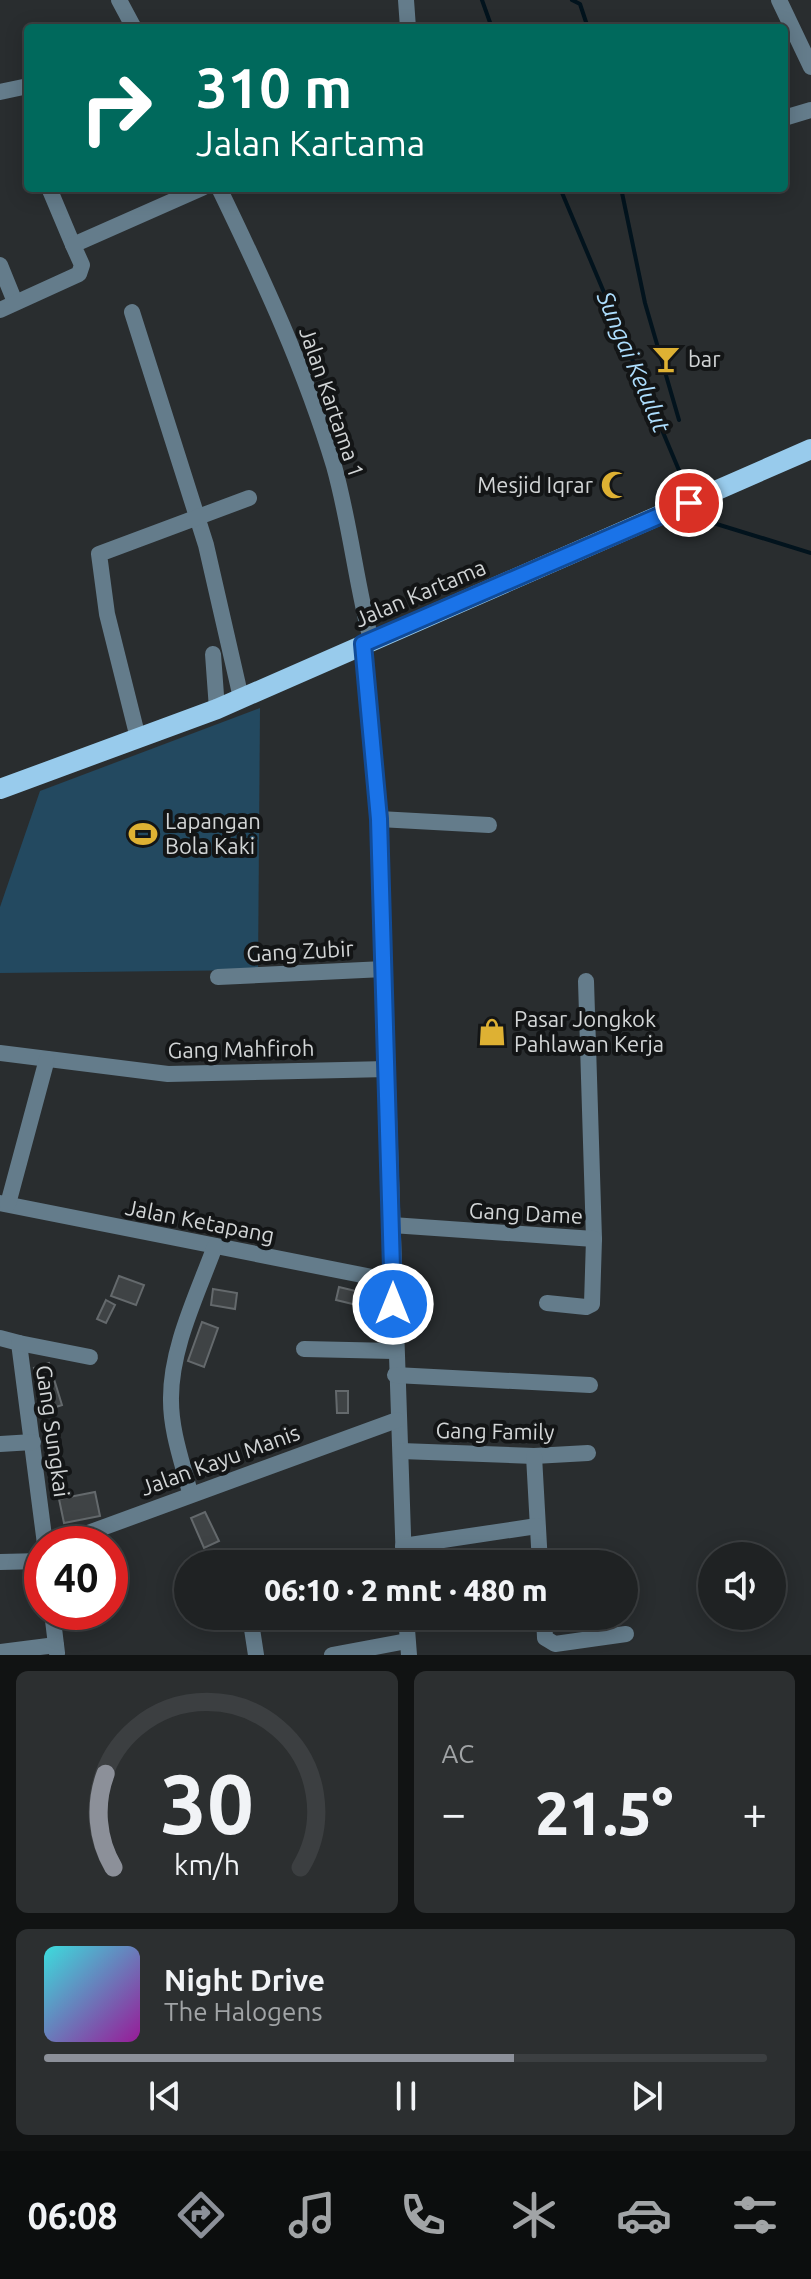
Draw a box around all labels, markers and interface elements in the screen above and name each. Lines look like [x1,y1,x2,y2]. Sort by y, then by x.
icon: right [64,56,168,160]
text: 310 m [196,56,352,119]
text: Jalan Kartama [196,122,425,163]
water label: Sungai Kelulut [591,286,676,437]
street label: Jalan Kartama 1 [295,323,370,480]
bar icon: bar [651,344,681,374]
place label: bar [688,346,721,371]
pin [655,469,723,537]
mosque icon: Mesjid Iqrar [600,470,630,500]
place label: Mesjid Iqrar [477,472,594,497]
icon: arrive [667,481,711,525]
street label: Jalan Kartama [350,554,489,631]
place label: Lapangan Bola Kaki [165,808,261,858]
sports icon: Lapangan Bola Kaki [128,819,158,849]
street label: Gang Zubir [246,935,355,966]
place label: Pasar Jongkok Pahlawan Kerja [514,1006,664,1056]
shop icon: Pasar Jongkok Pahlawan Kerja [477,1017,507,1047]
street label: Gang Mahfiroh [167,1035,315,1062]
street label: Jalan Ketapang [123,1194,277,1247]
street label: Gang Dame [468,1197,584,1228]
position arrow [351,1262,435,1346]
street label: Gang Sungkai [32,1363,75,1499]
street label: Gang Family [435,1417,555,1444]
street label: Jalan Kayu Manis [137,1419,303,1500]
speed limit sign: 40 [24,1526,128,1630]
map controls [698,1542,786,1630]
button: sound [698,1542,786,1630]
text: 06:10 · 2 mnt · 480 m [264,1573,548,1607]
text: AC [442,1739,474,1768]
text: 30 [160,1756,254,1850]
text: 21.5° [535,1779,673,1846]
text: − [442,1788,466,1837]
text: + [742,1788,767,1837]
text: km/h [174,1848,240,1880]
text: Night Drive [164,1963,325,1997]
text: The Halogens [164,1997,323,2026]
icon: previous [143,2074,187,2118]
icon: pause [384,2074,428,2118]
icon: next [625,2074,669,2118]
icon: directions [173,2187,229,2243]
icon: music [284,2187,340,2243]
icon: phone [395,2187,451,2243]
icon: climate [506,2187,562,2243]
icon: car [616,2187,672,2243]
icon: filters [727,2187,783,2243]
text: 06:08 [27,2195,118,2236]

